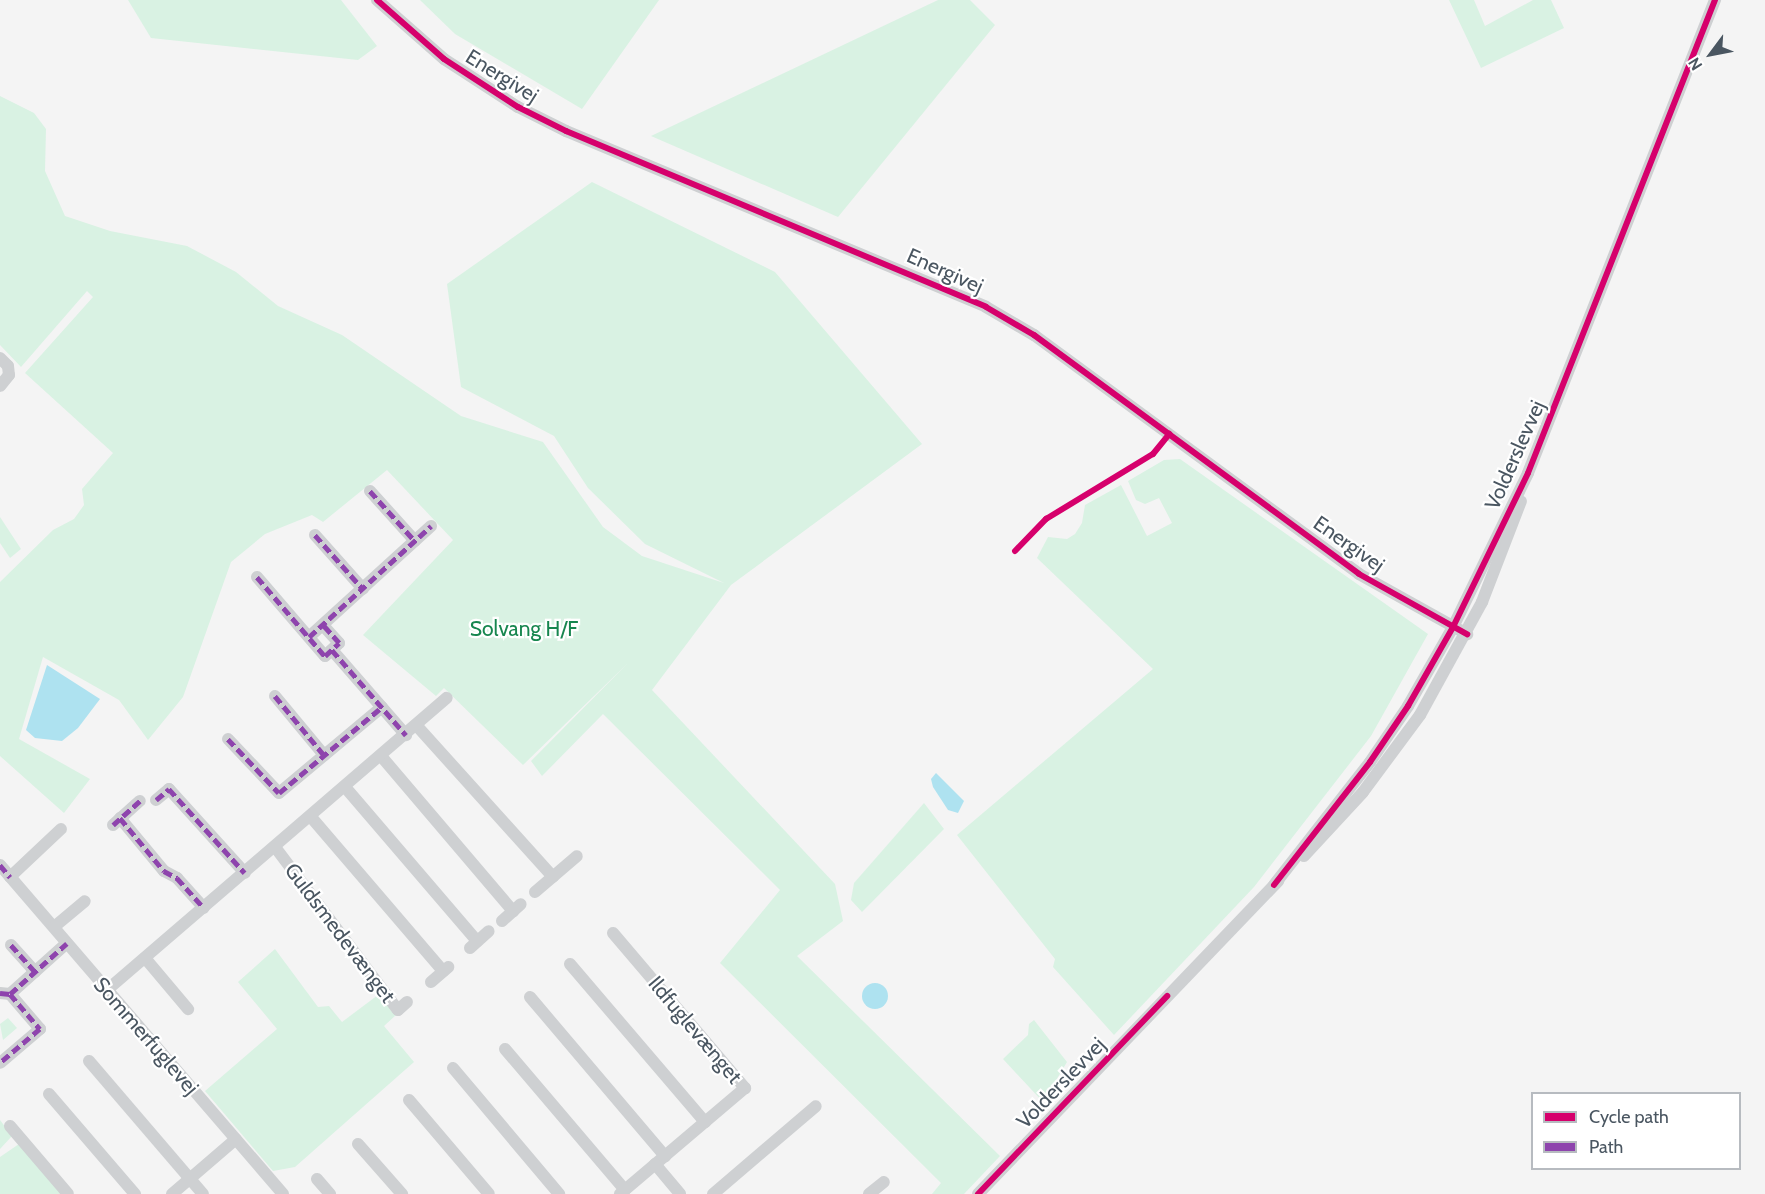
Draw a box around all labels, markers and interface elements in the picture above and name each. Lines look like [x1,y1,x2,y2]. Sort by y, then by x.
north arrow [1681,24,1741,84]
street label: Energivej [461,44,543,108]
text: N [1684,54,1706,74]
street label: Energivej [903,243,987,299]
street label: Volderslevvej [1480,396,1550,514]
street label: Energivej [1309,510,1389,578]
park label: Solvang H/F [470,616,578,642]
street label: Guldsmedevænget [279,858,401,1008]
street label: Ildfuglevænget [643,971,747,1089]
street label: Sommerfuglevej [88,972,204,1100]
street label: Volderslevvej [1011,1032,1111,1134]
legend [1531,1092,1741,1170]
text: Cycle path [1589,1106,1669,1128]
text: Path [1589,1136,1623,1158]

